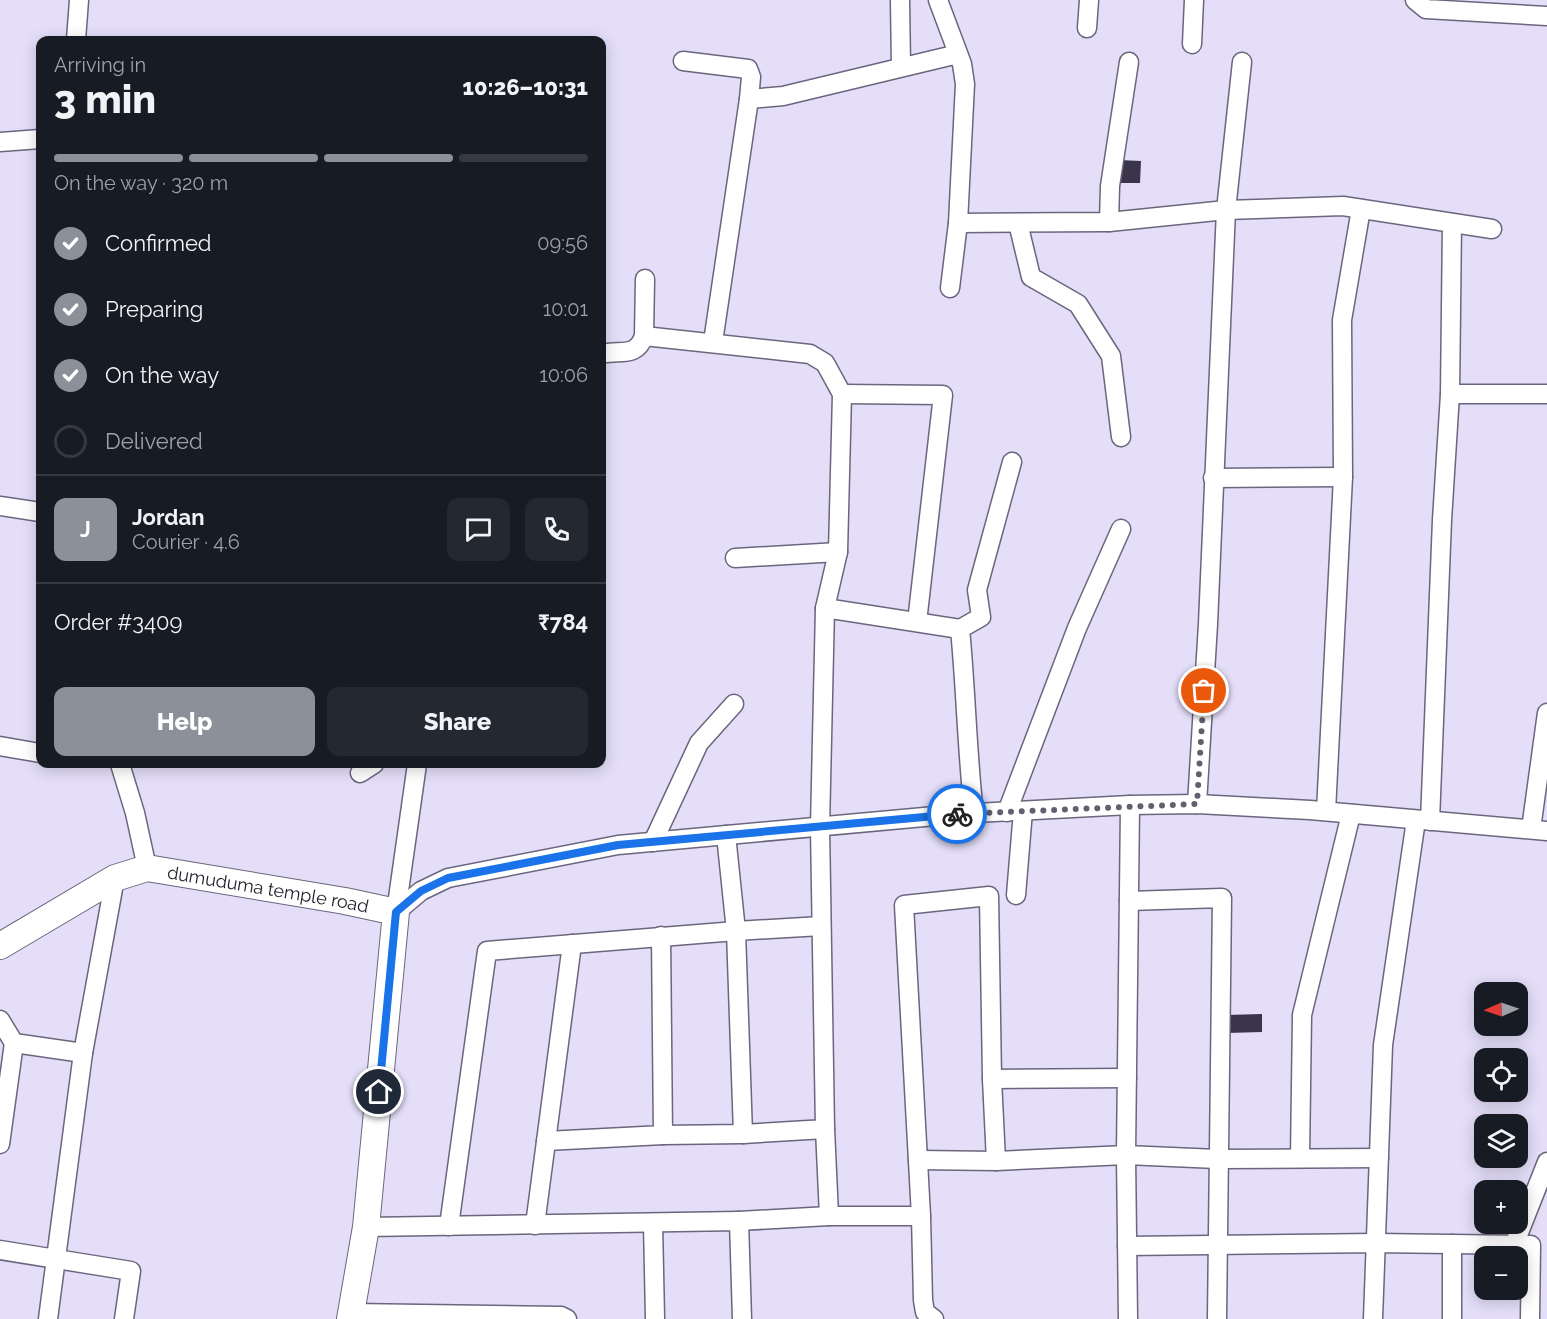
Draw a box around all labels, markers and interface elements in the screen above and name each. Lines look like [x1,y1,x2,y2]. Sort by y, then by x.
text: Arriving in [54,53,146,77]
text: 10:26–10:31 [463,74,588,100]
text: 3 min [54,76,156,122]
text: On the way · 320 m [54,171,228,195]
icon: check [54,227,87,260]
text: Confirmed [105,230,212,256]
text: 09:56 [537,231,588,255]
icon: check [54,293,87,326]
text: Preparing [105,296,203,322]
text: 10:01 [543,297,588,321]
icon: check [54,359,87,392]
text: On the way [105,362,219,388]
text: 10:06 [539,363,588,387]
text: Delivered [105,428,203,454]
button: chat [447,498,510,561]
button: phone [525,498,588,561]
text: Jordan [132,504,204,530]
text: J [80,516,91,542]
text: Courier · 4.6 [132,530,240,554]
text: Order #3409 [54,609,182,635]
text: ₹784 [538,609,588,635]
pin [1178,665,1229,716]
icon: bag [1187,674,1220,707]
button: Help [54,687,315,756]
button: Share [327,687,588,756]
courier [927,784,987,844]
icon: bike [941,798,974,831]
street label: dumuduma temple road [166,861,371,916]
north arrow [1474,982,1528,1036]
map controls [1474,982,1528,1300]
button: locate [1474,1048,1528,1102]
pin [353,1066,404,1117]
icon: home [362,1075,395,1108]
button: layers [1474,1114,1528,1168]
button: + [1474,1180,1528,1234]
button: − [1474,1246,1528,1300]

